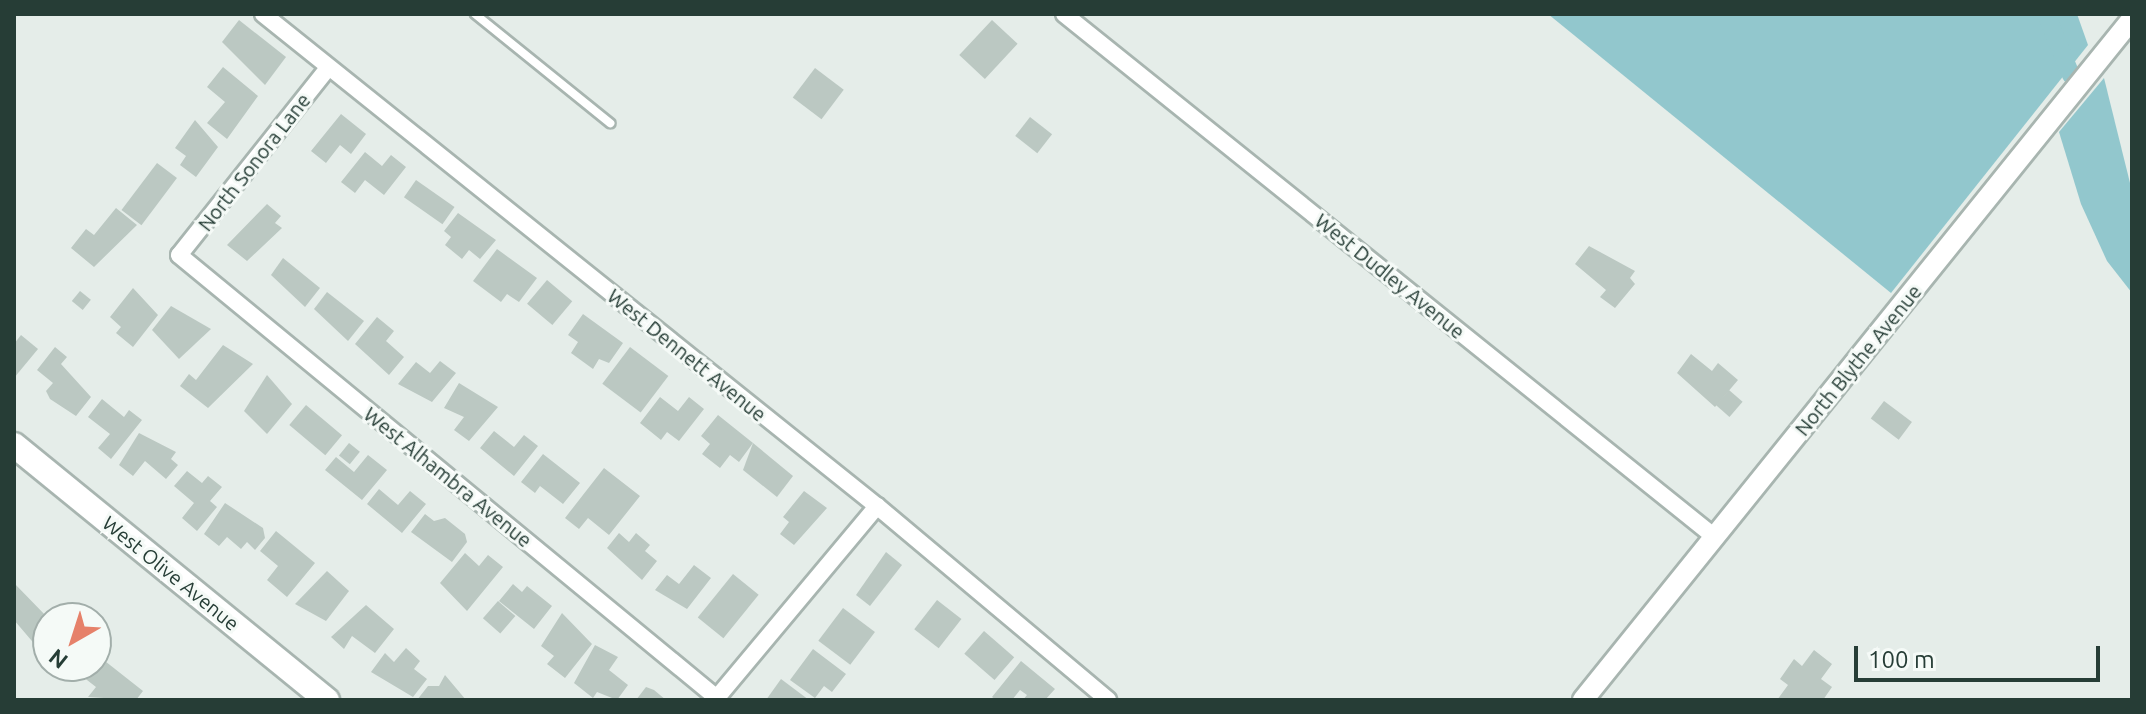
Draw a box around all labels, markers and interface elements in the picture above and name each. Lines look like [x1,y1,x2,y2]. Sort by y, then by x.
street label: North Sonora Lane [193,88,315,236]
street label: West Dudley Avenue [1310,208,1470,344]
street label: North Blythe Avenue [1790,280,1926,440]
street label: West Dennett Avenue [603,284,771,426]
street label: West Alhambra Avenue [359,402,537,552]
street label: West Olive Avenue [98,511,244,635]
north arrow [32,602,112,682]
scale bar [1858,630,2104,680]
text: N [44,645,72,674]
text: 100 m [1868,646,1935,673]

